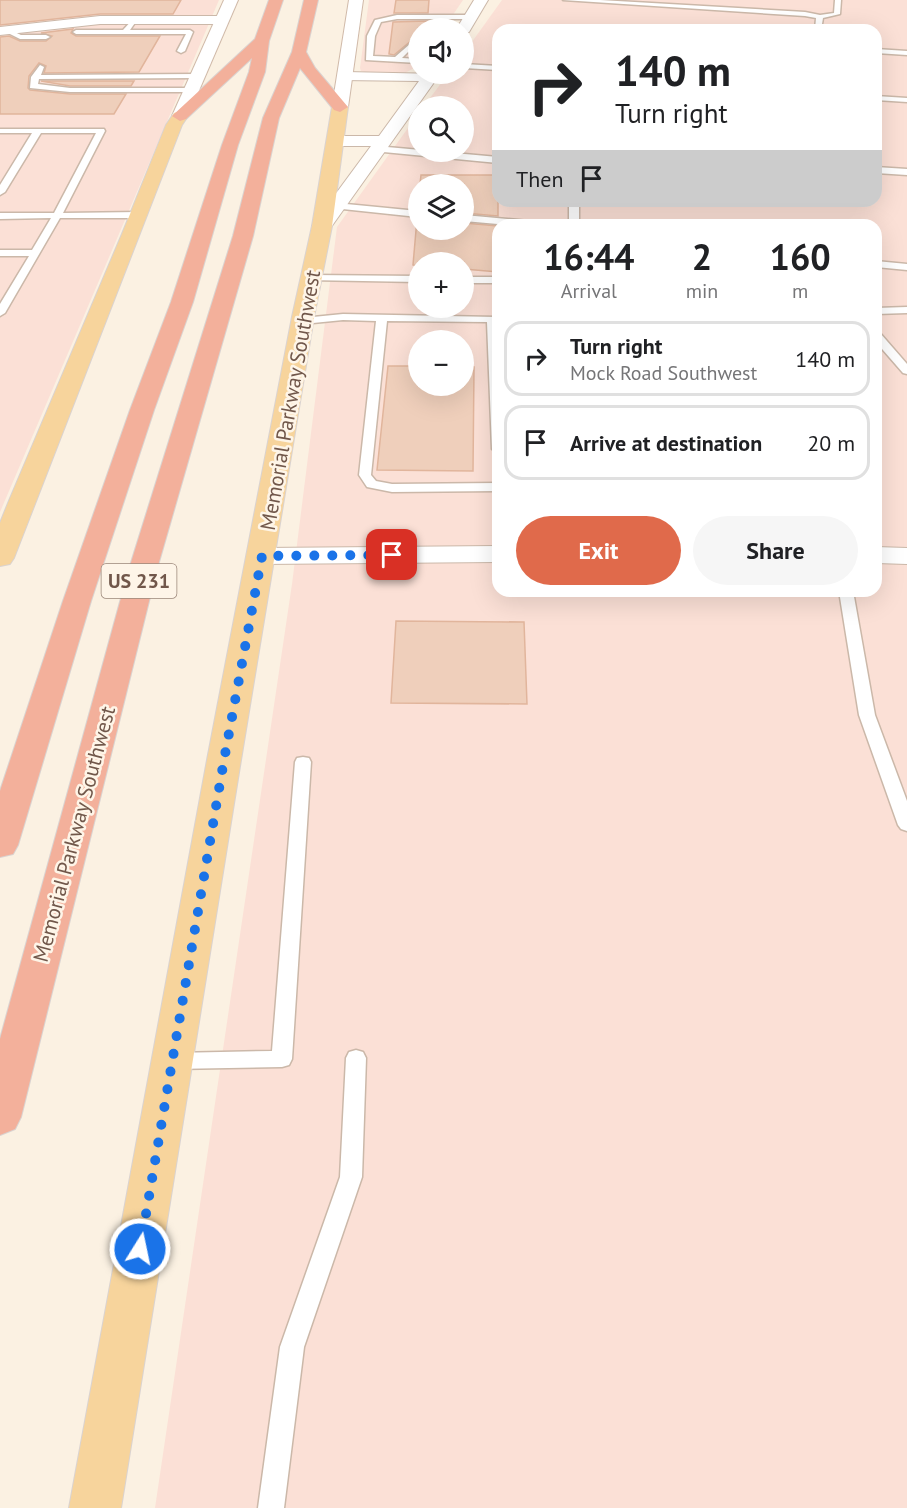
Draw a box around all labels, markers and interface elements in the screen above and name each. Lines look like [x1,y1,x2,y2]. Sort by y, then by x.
map controls [408,18,474,396]
button: sound [408,18,474,84]
text: 140 m [615,43,731,98]
icon: right [516,48,594,126]
button: search [408,96,474,162]
text: Turn right [615,96,728,130]
icon: arrive [575,162,608,195]
text: Then [516,165,563,193]
button: layers [408,174,474,240]
text: 16:44 [543,233,635,280]
text: 2 [692,233,712,280]
text: 160 [770,233,831,280]
button: + [408,252,474,318]
street label: Memorial Parkway Southwest [254,268,326,532]
text: Arrival [561,278,617,304]
text: min [686,278,718,304]
text: m [792,278,808,304]
button: − [408,330,474,396]
text: Turn right [570,332,662,360]
icon: right [519,342,552,375]
text: 140 m [795,345,855,373]
text: Mock Road Southwest [570,360,757,386]
icon: arrive [519,426,552,459]
text: Arrive at destination [570,429,762,457]
text: 20 m [807,429,855,457]
button: Exit [516,516,681,585]
button: Share [693,516,858,585]
pin [366,529,417,580]
icon: arrive [375,538,408,571]
road number: US 231 [102,564,176,598]
street label: Memorial Parkway Southwest [27,703,121,965]
position arrow [108,1217,172,1281]

